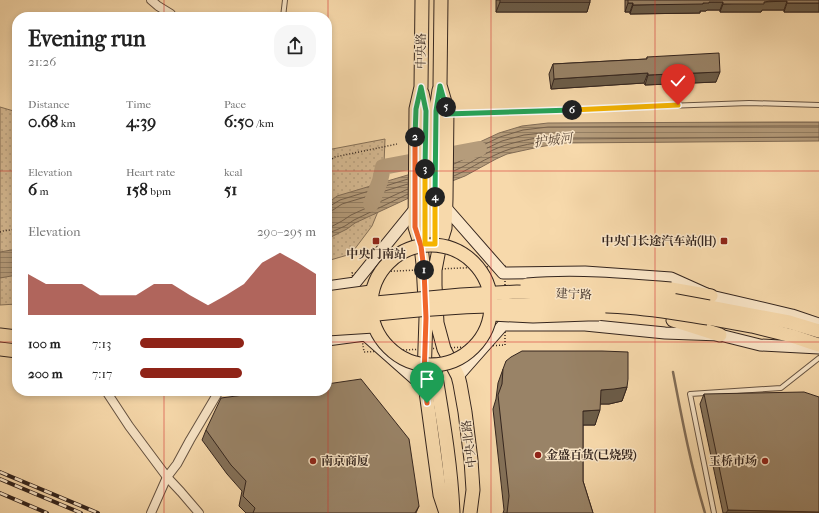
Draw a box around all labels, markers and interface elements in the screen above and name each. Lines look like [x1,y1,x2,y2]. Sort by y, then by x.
button: share [274,25,316,67]
text: Evening run [28,26,146,52]
street label: 中央路 [414,33,428,69]
text: 21:26 [28,54,56,69]
pin [661,64,695,105]
icon: check [667,70,689,92]
pin: 5 [436,97,456,117]
text: Distance [28,98,69,111]
text: Time [126,98,151,111]
text: Pace [224,98,246,111]
text: 5 [444,100,448,113]
pin: 6 [562,100,582,120]
text: 6 [569,103,575,116]
text: 0.68 [28,111,58,131]
text: 4:39 [126,111,156,131]
text: 6:50 [224,111,254,131]
text: km [58,117,76,130]
text: /km [254,117,274,130]
pin: 2 [405,127,425,147]
text: 2 [412,130,418,143]
water label: 护城河 [533,130,575,150]
pin: 3 [415,159,435,179]
text: 3 [423,162,427,175]
text: Elevation [28,166,72,179]
text: Heart rate [126,166,175,179]
text: kcal [224,166,243,179]
text: 6 [28,179,37,199]
text: 158 [126,179,148,199]
text: 51 [224,179,237,199]
text: m [37,185,49,198]
text: bpm [148,185,171,198]
pin: 4 [425,187,445,207]
text: 4 [432,190,438,203]
text: Elevation [28,224,81,239]
text: 290–295 m [257,224,316,239]
place label: 中央门长途汽车站(旧) [601,234,716,248]
marker: 中央门南站 [371,236,381,246]
marker: 中央门长途汽车站(旧) [719,236,729,246]
place label: 中央门南站 [346,247,406,261]
pin: 1 [414,260,434,280]
text: 1 [422,263,426,276]
street label: 建宁路 [556,286,592,302]
text: 100 m [28,336,61,351]
text: 7:13 [92,336,111,351]
pin [410,362,444,403]
text: 200 m [28,366,63,381]
text: 7:17 [92,366,112,381]
icon: arrive [416,368,438,390]
street label: 中央北路 [459,419,479,469]
place label: 金盛百货(已烧毁) [546,448,637,462]
marker: 金盛百货(已烧毁) [533,450,543,460]
place label: 南京商厦 [321,454,369,468]
place label: 玉桥市场 [709,454,757,468]
marker: 南京商厦 [308,456,318,466]
marker: 玉桥市场 [760,456,770,466]

